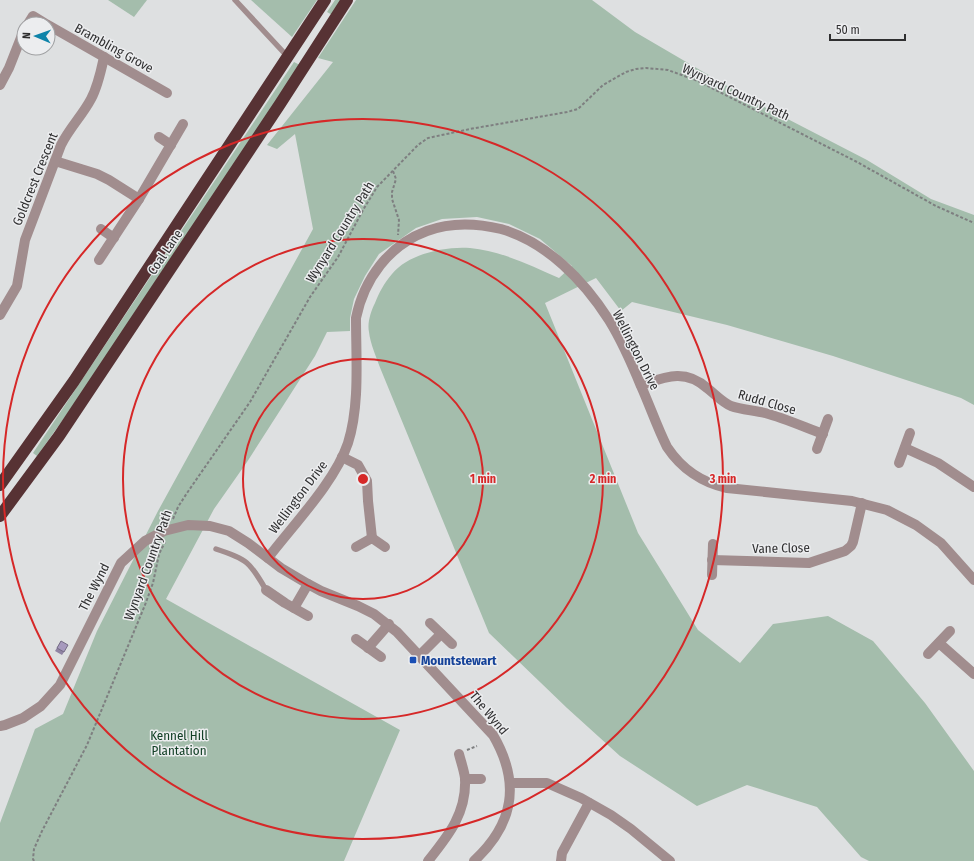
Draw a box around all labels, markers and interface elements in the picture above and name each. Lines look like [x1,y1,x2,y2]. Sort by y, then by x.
north arrow [16,16,56,56]
scale bar [830,16,905,42]
street label: Brambling Grove [72,20,156,76]
text: 50 m [836,23,860,37]
text: N [20,32,33,39]
street label: Wynyard Country Path [680,61,792,123]
street label: Goldcrest Crescent [9,130,61,228]
street label: Wynyard Country Path [303,179,377,285]
street label: Coal Lane [144,227,186,277]
street label: Wellington Drive [609,308,663,392]
street label: Rudd Close [736,387,798,417]
street label: Wellington Drive [266,458,330,536]
centre of rings [356,472,370,486]
text: 1 min [470,472,496,486]
text: 2 min [589,472,616,486]
text: 3 min [709,472,736,486]
street label: Wynyard Country Path [121,508,175,622]
street label: Vane Close [752,540,810,556]
street label: The Wynd [76,561,112,613]
place label: Mountstewart [421,653,497,668]
marker: Mountstewart [408,655,418,665]
street label: The Wynd [467,688,511,738]
park label: Kennel Hill Plantation [150,728,208,758]

